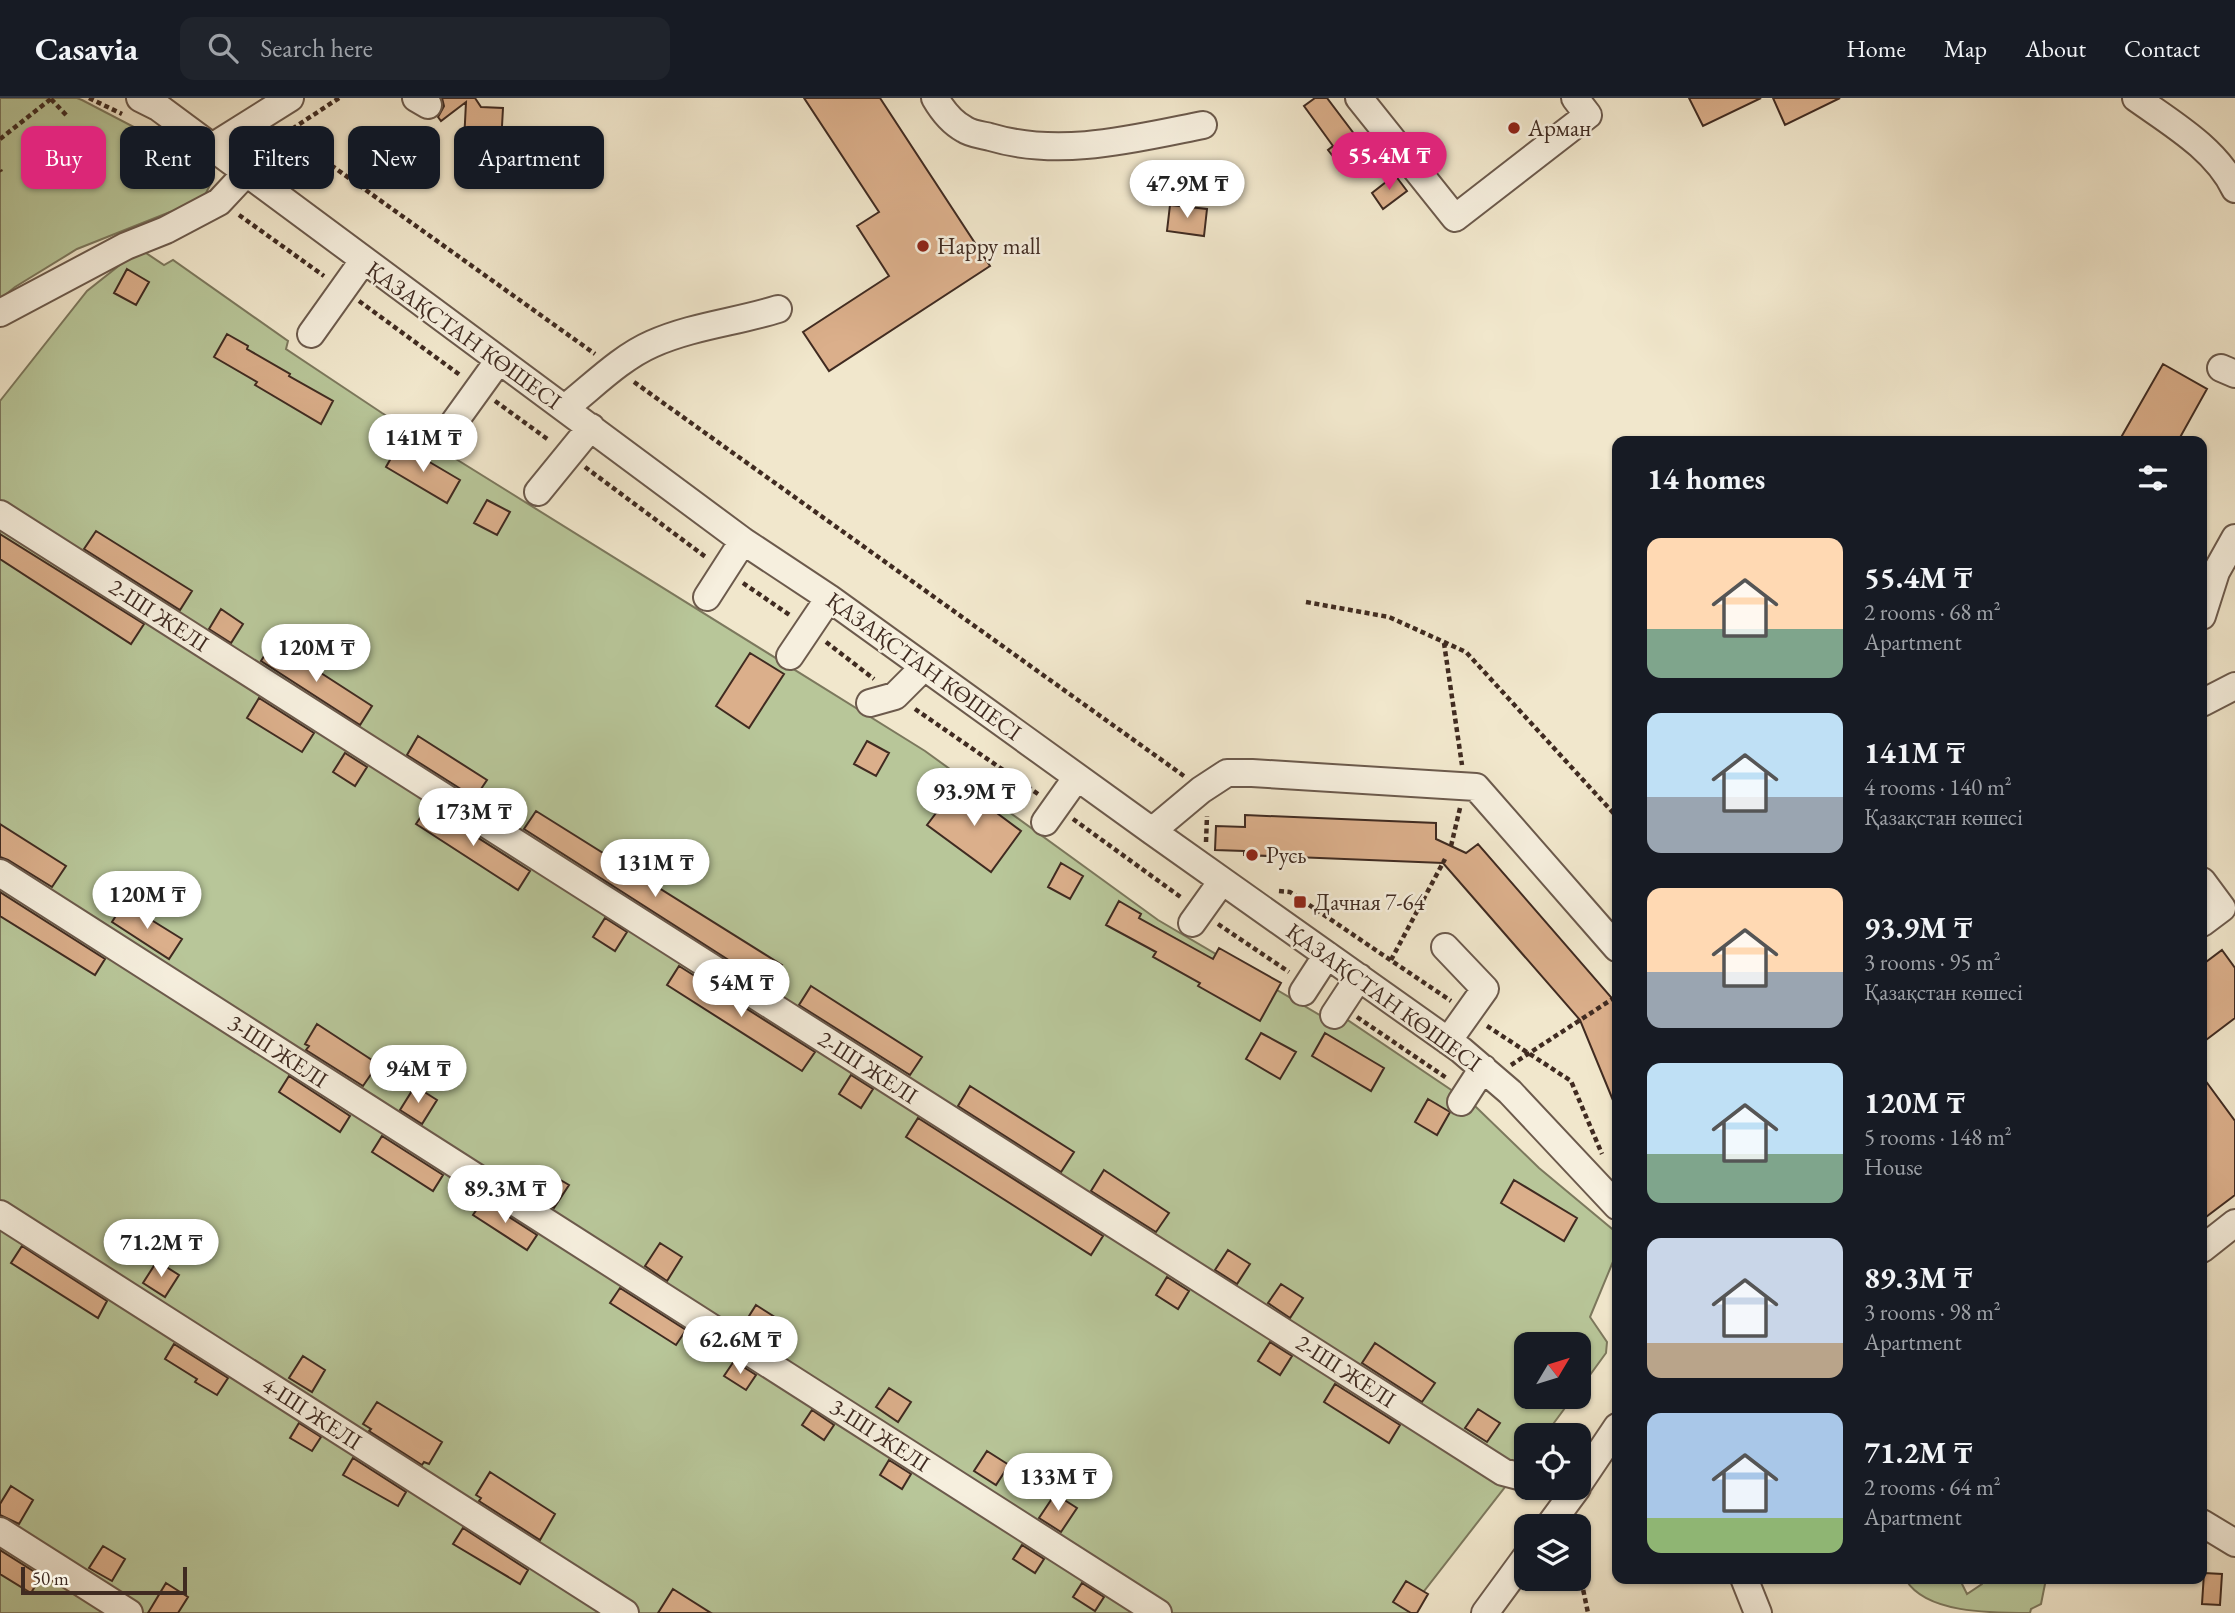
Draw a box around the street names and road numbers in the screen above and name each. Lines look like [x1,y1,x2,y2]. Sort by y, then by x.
street label: ҚАЗАҚСТАН КӨШЕСІ [360,254,568,416]
street label: 2-ШІ ЖЕЛІ [103,572,215,659]
street label: ҚАЗАҚСТАН КӨШЕСІ [820,585,1028,747]
street label: ҚАЗАҚСТАН КӨШЕСІ [1280,916,1488,1078]
street label: 3-ШІ ЖЕЛІ [222,1008,334,1095]
street label: 2-ШІ ЖЕЛІ [812,1024,924,1111]
street label: 2-ШІ ЖЕЛІ [1290,1328,1402,1415]
street label: 4-ШІ ЖЕЛІ [256,1370,368,1457]
street label: 3-ШІ ЖЕЛІ [824,1392,936,1479]

